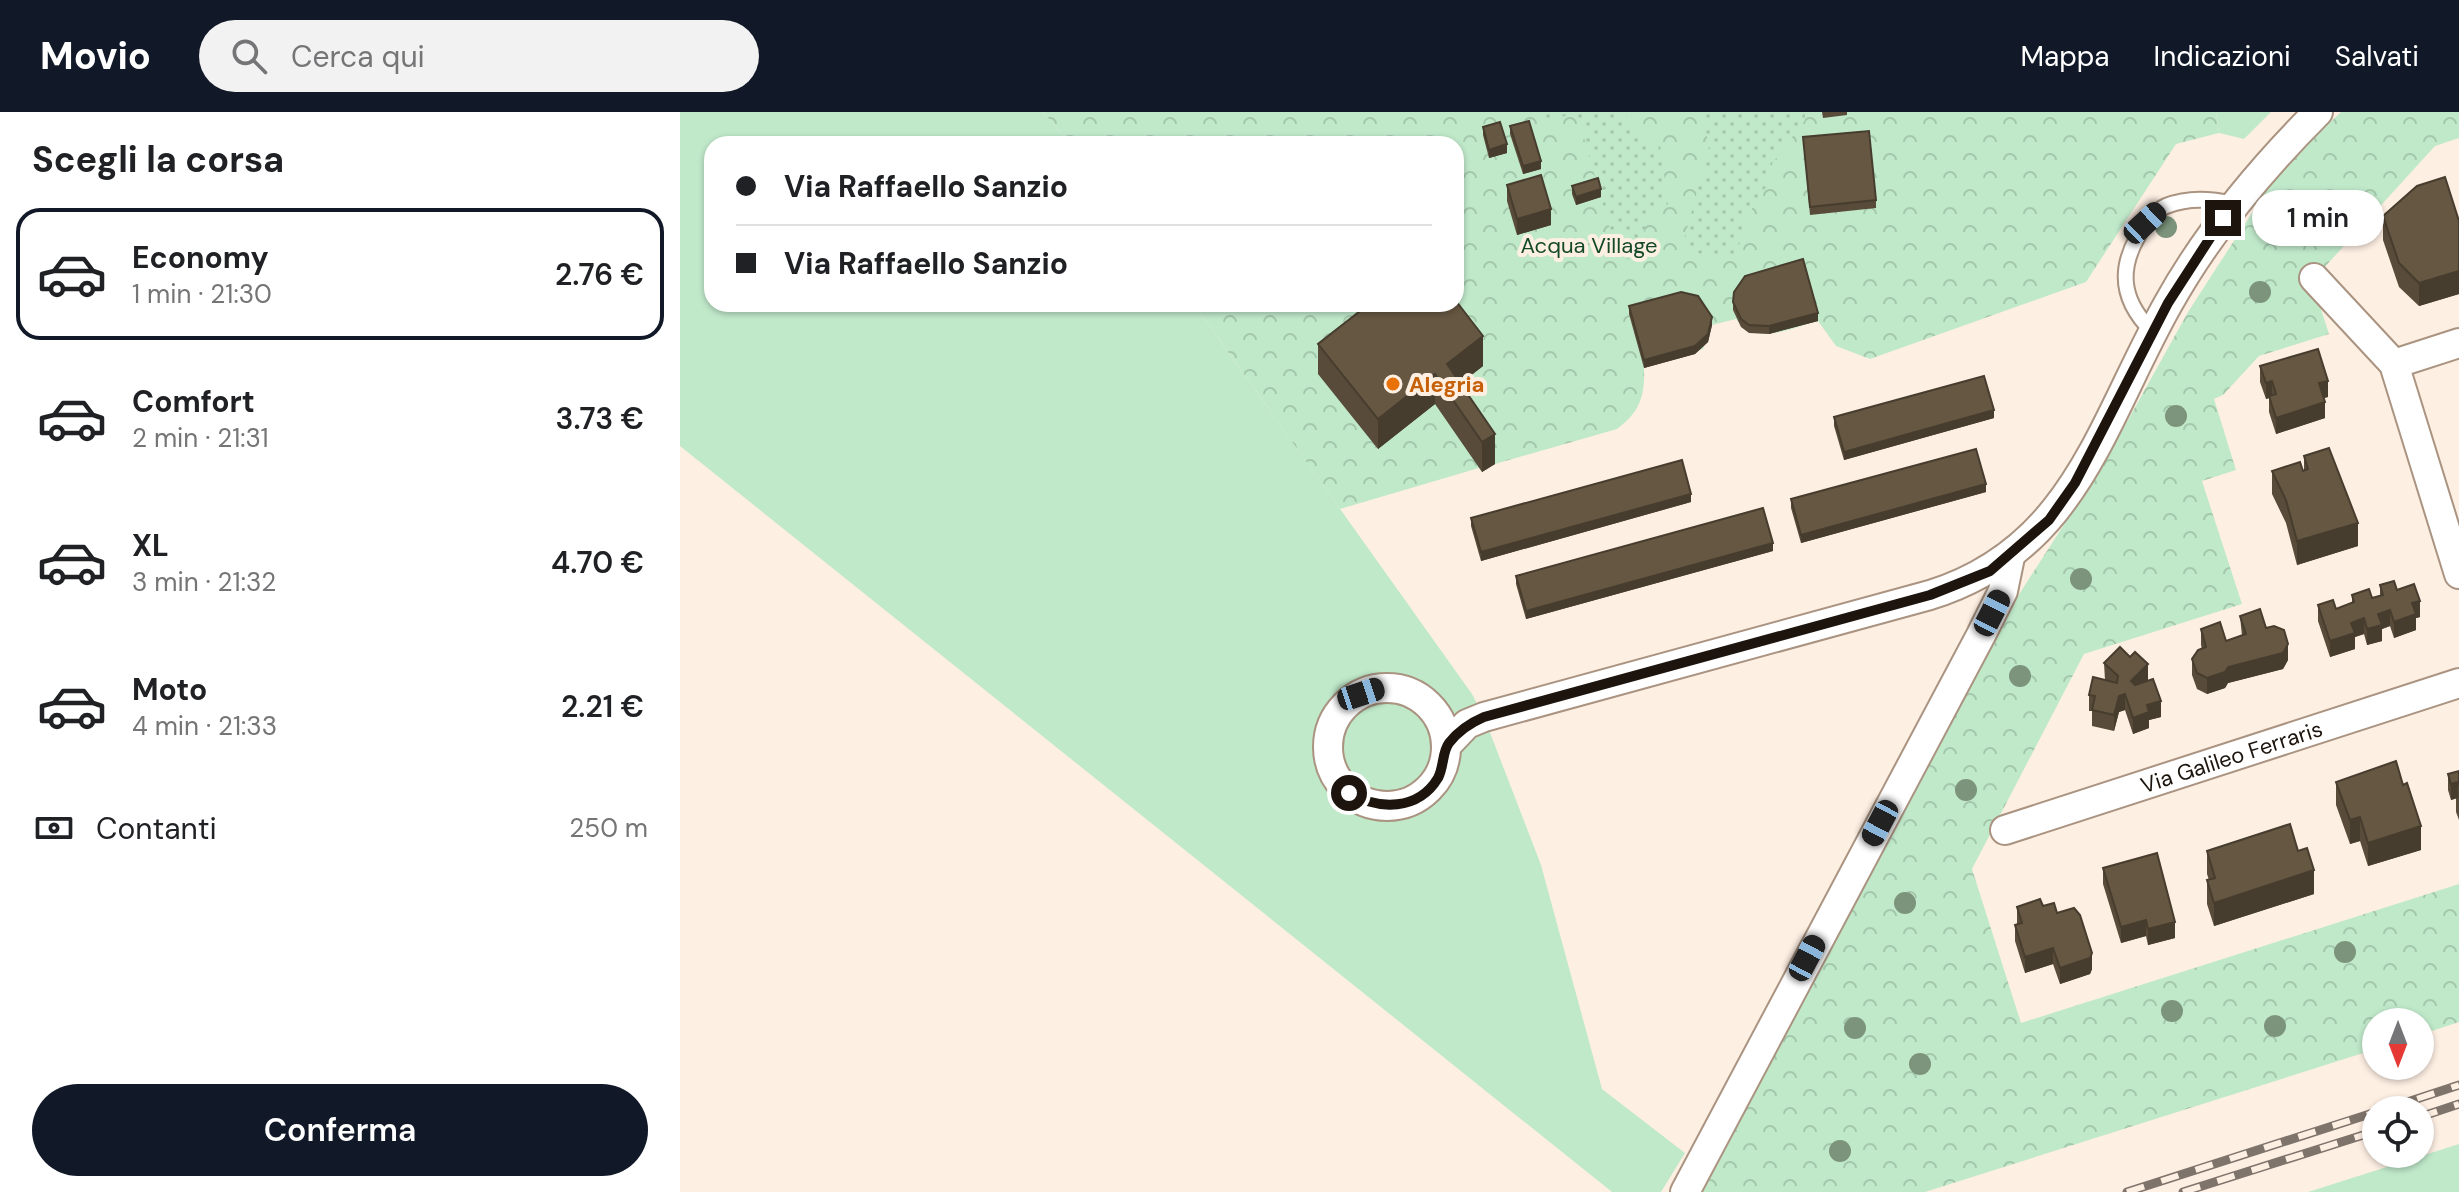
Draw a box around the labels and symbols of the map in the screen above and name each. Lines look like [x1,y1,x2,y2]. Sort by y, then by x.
callout: 1 min [2251,190,2383,246]
car [2119,198,2171,248]
route end [2205,200,2241,236]
park label: Acqua Village [1521,231,1657,260]
place label: Alegria [1409,370,1484,399]
marker: Alegria [1384,375,1402,393]
car [1970,586,2014,640]
car [1334,675,1388,713]
street label: Via Galileo Ferraris [2137,714,2326,800]
route start [1331,775,1367,811]
car [1858,796,1902,850]
car [1785,931,1829,985]
north arrow [2362,1008,2434,1080]

